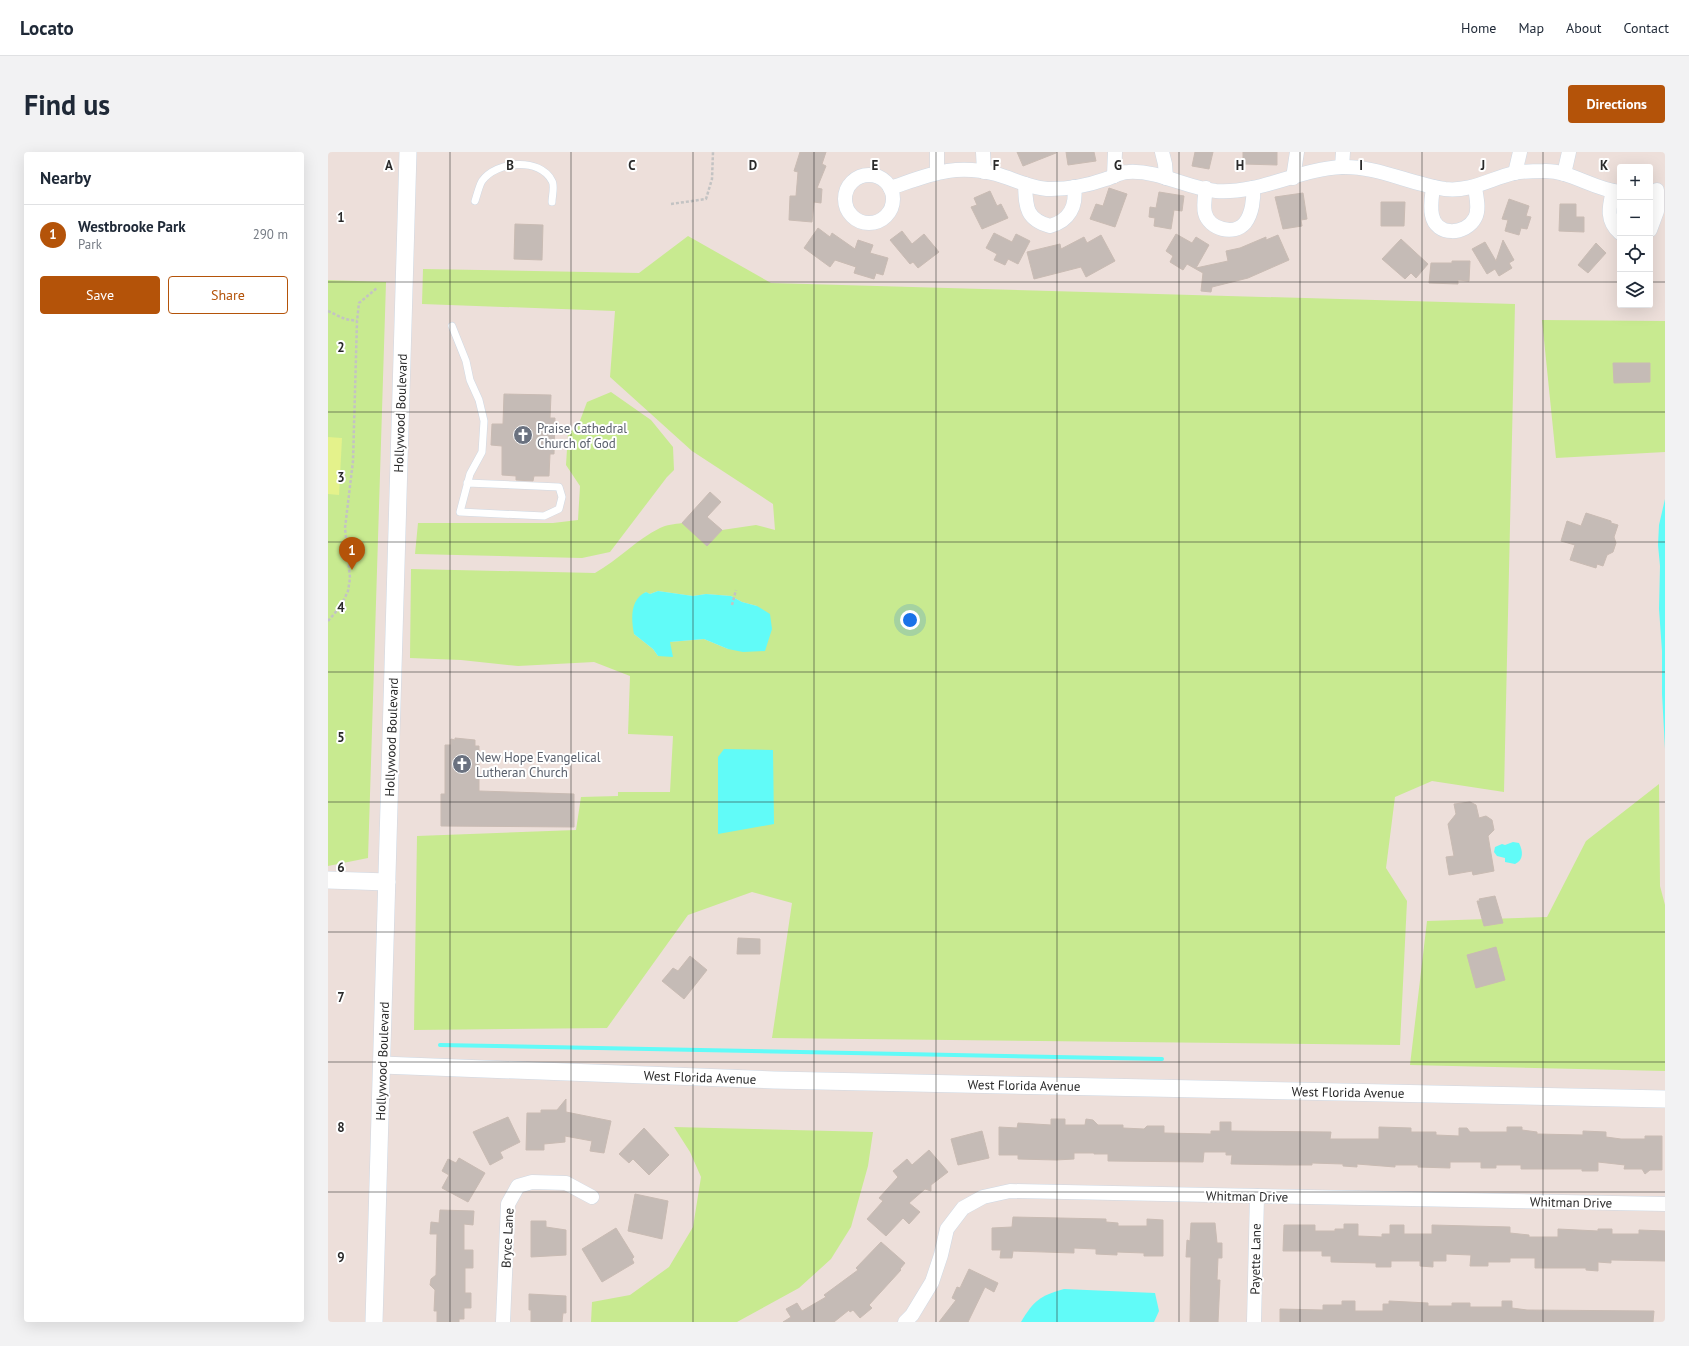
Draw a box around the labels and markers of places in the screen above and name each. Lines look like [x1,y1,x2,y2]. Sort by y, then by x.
place label: Praise Cathedral Church of God [537,420,627,452]
church icon: Praise Cathedral Church of God [512,424,534,446]
pin: 1 [339,537,365,570]
place label: New Hope Evangelical Lutheran Church [476,749,601,781]
church icon: New Hope Evangelical Lutheran Church [451,753,473,775]

